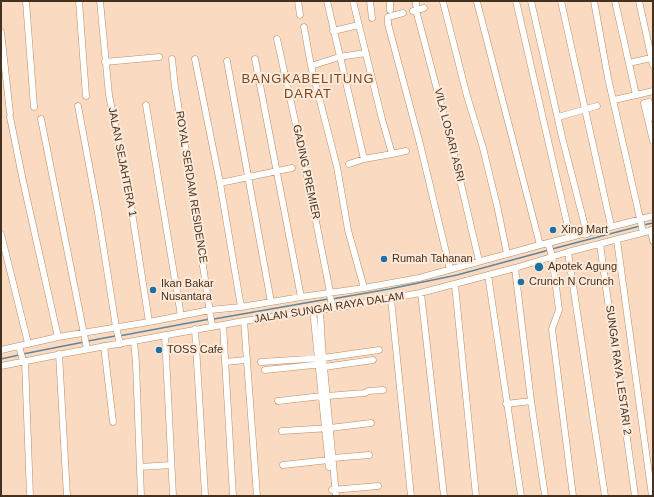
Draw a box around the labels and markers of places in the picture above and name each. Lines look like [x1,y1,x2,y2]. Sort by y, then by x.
place label: Xing Mart [561,223,608,237]
marker: Xing Mart [548,225,558,235]
place label: Rumah Tahanan [392,252,473,266]
marker: Rumah Tahanan [379,254,389,264]
place label: Apotek Agung [548,260,617,274]
marker: Apotek Agung [533,261,545,273]
place label: Crunch N Crunch [529,275,614,289]
place label: Ikan Bakar Nusantara [161,277,214,303]
marker: Crunch N Crunch [516,277,526,287]
marker: Ikan Bakar Nusantara [148,285,158,295]
place label: TOSS Cafe [167,343,223,357]
marker: TOSS Cafe [154,345,164,355]

